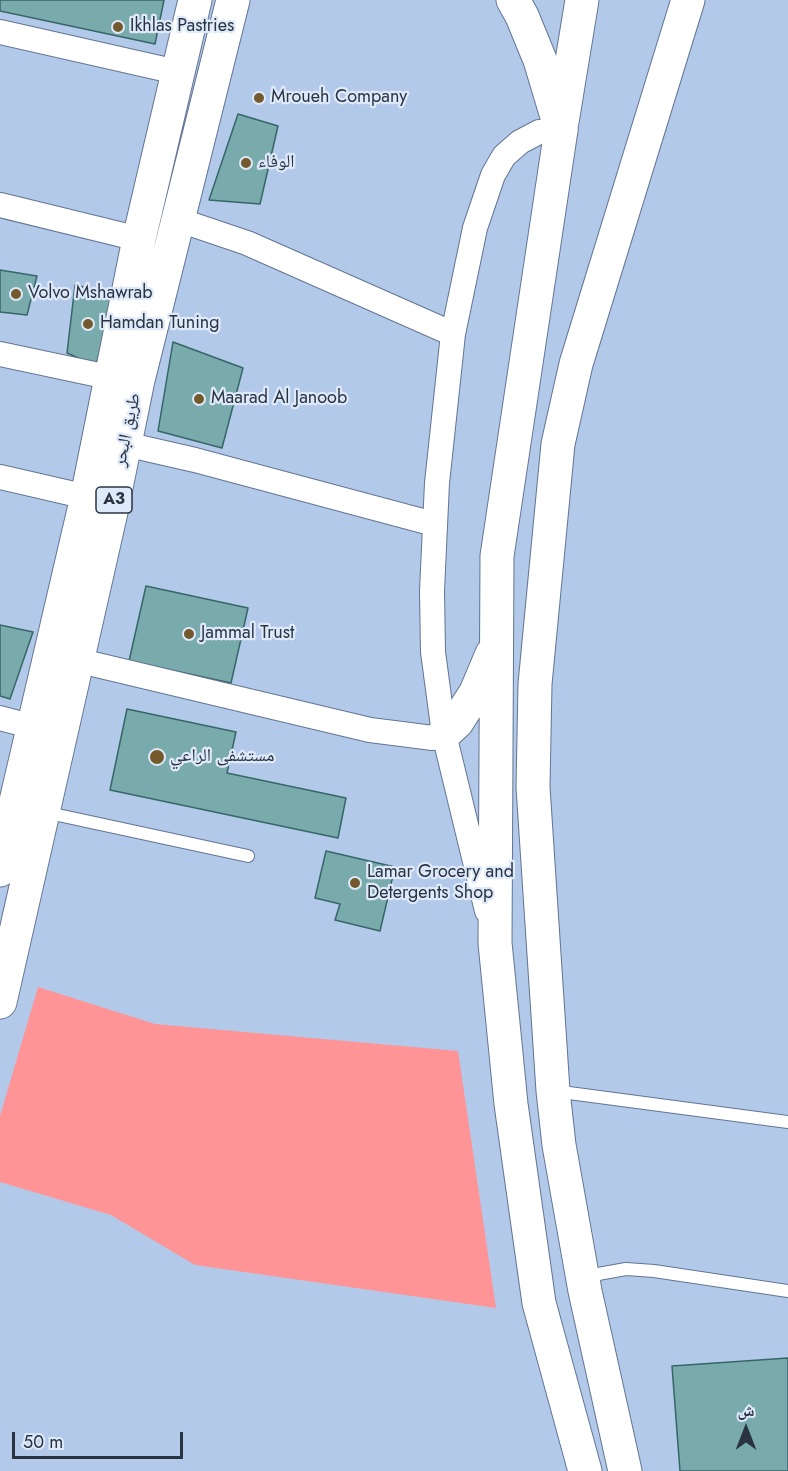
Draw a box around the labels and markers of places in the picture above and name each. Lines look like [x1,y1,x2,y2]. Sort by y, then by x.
place label: Ikhlas Pastries [130,16,234,38]
marker: Ikhlas Pastries [111,20,125,34]
place label: Mroueh Company [271,87,407,109]
marker: Mroueh Company [252,91,266,105]
place label: الوفاء [258,152,295,174]
marker: الوفاء [239,156,253,170]
place label: Volvo Mshawrab [28,283,152,305]
marker: Volvo Mshawrab [9,287,23,301]
place label: Hamdan Tuning [100,313,220,335]
marker: Hamdan Tuning [81,317,95,331]
place label: Maarad Al Janoob [211,388,347,410]
marker: Maarad Al Janoob [192,392,206,406]
place label: Jammal Trust [201,623,294,645]
marker: Jammal Trust [182,627,196,641]
place label: مستشفى الراعي [170,746,274,768]
marker: مستشفى الراعي [148,748,166,766]
place label: Lamar Grocery and Detergents Shop [367,862,514,904]
marker: Lamar Grocery and Detergents Shop [348,876,362,890]

